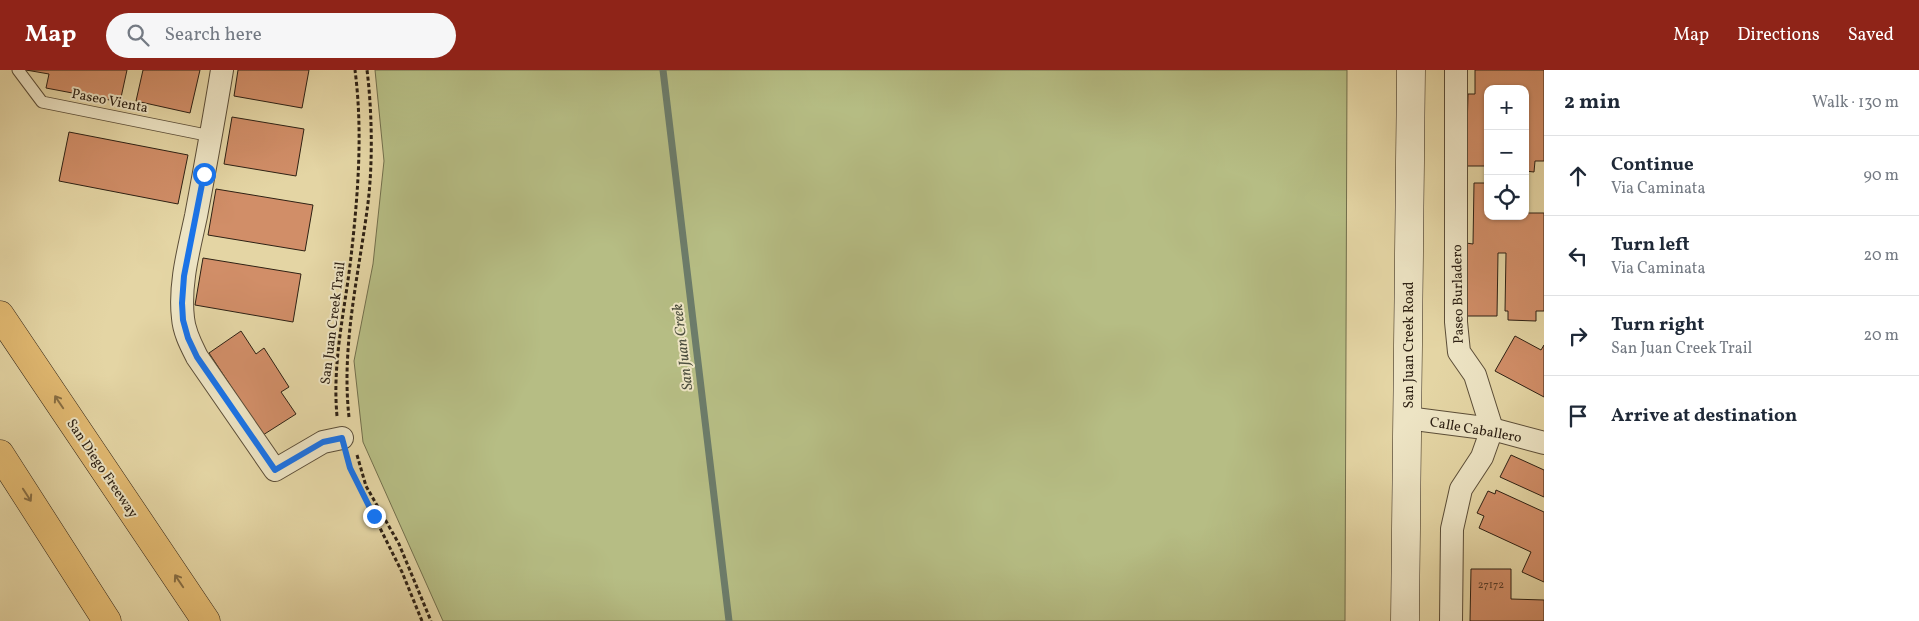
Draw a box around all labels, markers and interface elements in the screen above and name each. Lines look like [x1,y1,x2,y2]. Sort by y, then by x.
search box [106,13,456,58]
text: Map [25,18,76,52]
icon: search [124,21,152,49]
text: Search here [164,22,262,48]
text: Map [1673,23,1709,48]
text: Directions [1737,23,1820,48]
text: Saved [1848,23,1894,48]
street label: Paseo Vienta [70,85,150,118]
map controls [1484,85,1529,220]
button: + [1484,85,1529,130]
text: 2 min [1564,88,1621,117]
text: Walk · 130 m [1812,92,1899,114]
button: − [1484,130,1529,175]
text: Continue [1611,152,1694,178]
icon: ahead [1564,162,1592,190]
route start [193,163,216,186]
text: 90 m [1863,165,1899,187]
button: locate [1484,175,1529,220]
text: Via Caminata [1611,178,1705,200]
text: Turn left [1611,232,1690,258]
icon: left [1564,242,1592,270]
street label: Paseo Burladero [1448,244,1469,344]
text: 20 m [1864,245,1899,267]
text: Via Caminata [1611,258,1705,280]
street label: San Juan Creek Trail [317,261,350,386]
street label: San Juan Creek Road [1400,281,1419,408]
water label: San Juan Creek [668,302,699,391]
text: Turn right [1611,312,1704,338]
icon: right [1564,322,1592,350]
text: 20 m [1864,325,1899,347]
text: San Juan Creek Trail [1611,338,1752,360]
one-way arrow [54,396,64,410]
icon: arrive [1564,402,1592,430]
text: Arrive at destination [1611,403,1797,429]
street label: Calle Caballero [1428,413,1523,448]
street label: San Diego Freeway [62,416,142,522]
one-way arrow [22,488,32,502]
route end [363,505,386,528]
one-way arrow [174,574,184,588]
house number: 27172 [1478,578,1504,593]

